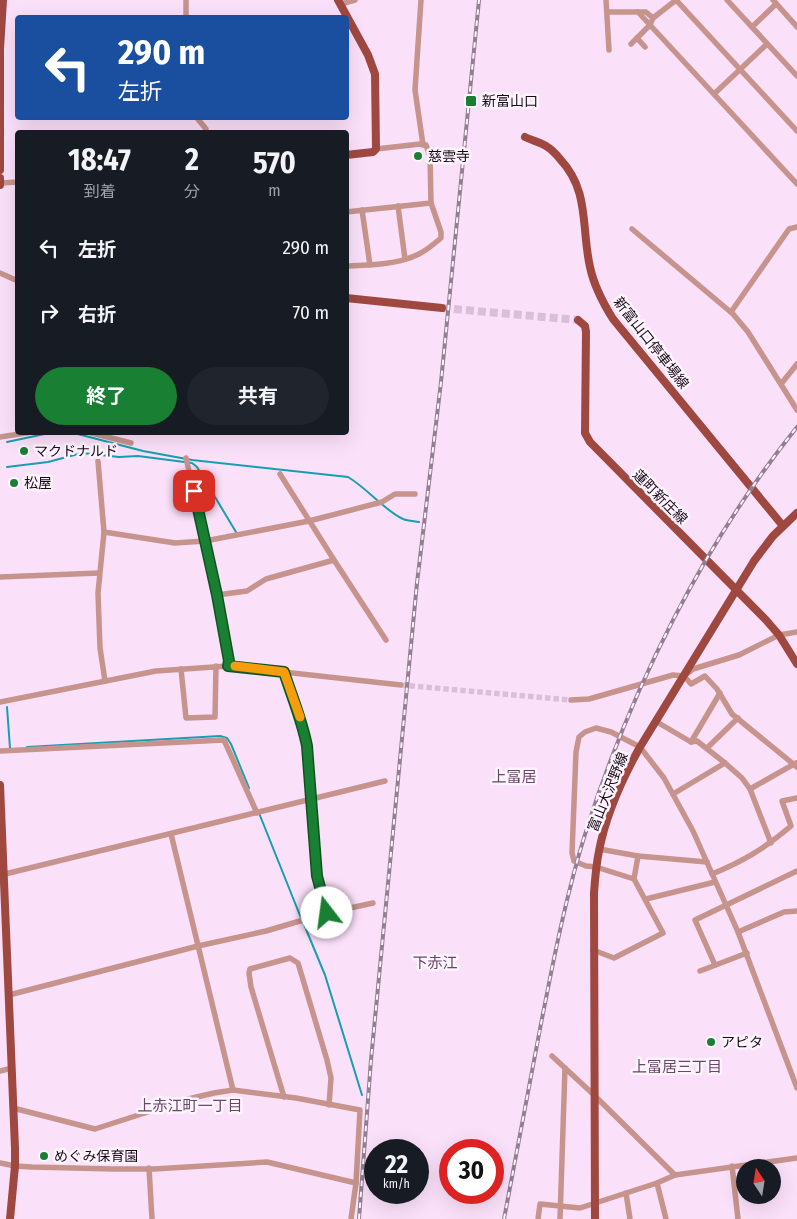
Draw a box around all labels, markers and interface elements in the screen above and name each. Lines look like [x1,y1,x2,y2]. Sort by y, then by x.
text: 290 m [118,31,205,73]
icon: left [35,35,100,100]
text: 左折 [118,78,162,105]
place label: 新富山口 [482,93,538,110]
marker: 新富山口 [464,94,478,108]
text: 18:47 [68,142,131,178]
text: 2 [185,142,199,178]
text: 570 [253,145,296,181]
place label: 慈雲寺 [428,148,470,165]
marker: 慈雲寺 [412,150,424,162]
text: m [268,181,281,200]
text: 到着 [83,182,115,201]
text: 分 [184,182,200,201]
icon: left [35,234,63,262]
text: 290 m [283,236,329,259]
text: 左折 [78,238,116,261]
street label: 新富山口停車場線 [610,294,692,392]
icon: right [35,299,63,327]
text: 70 m [293,301,329,324]
text: 右折 [78,303,116,326]
button: 終了 [35,367,177,425]
button: 共有 [187,367,329,425]
place label: マクドナルド [34,443,118,460]
marker: マクドナルド [18,445,30,457]
street label: 蓮町新庄線 [629,466,691,528]
pin [173,470,215,512]
place label: 松屋 [24,475,52,492]
marker: 松屋 [8,477,20,489]
icon: arrive [180,477,208,505]
street label: 富山大沢野線 [584,750,632,834]
district label: 上冨居 [491,768,537,786]
position arrow [300,886,352,938]
district label: 下赤江 [412,954,458,972]
place label: アピタ [721,1034,763,1051]
marker: アピタ [705,1036,717,1048]
district label: 上冨居三丁目 [632,1058,722,1076]
district label: 上赤江町一丁目 [137,1097,243,1115]
speed limit sign: 30 [439,1139,504,1204]
place label: めぐみ保育園 [54,1148,138,1165]
marker: めぐみ保育園 [38,1150,50,1162]
text: 22 [385,1150,408,1180]
north arrow [736,1159,781,1204]
map controls [736,1159,781,1204]
text: km/h [383,1177,410,1191]

